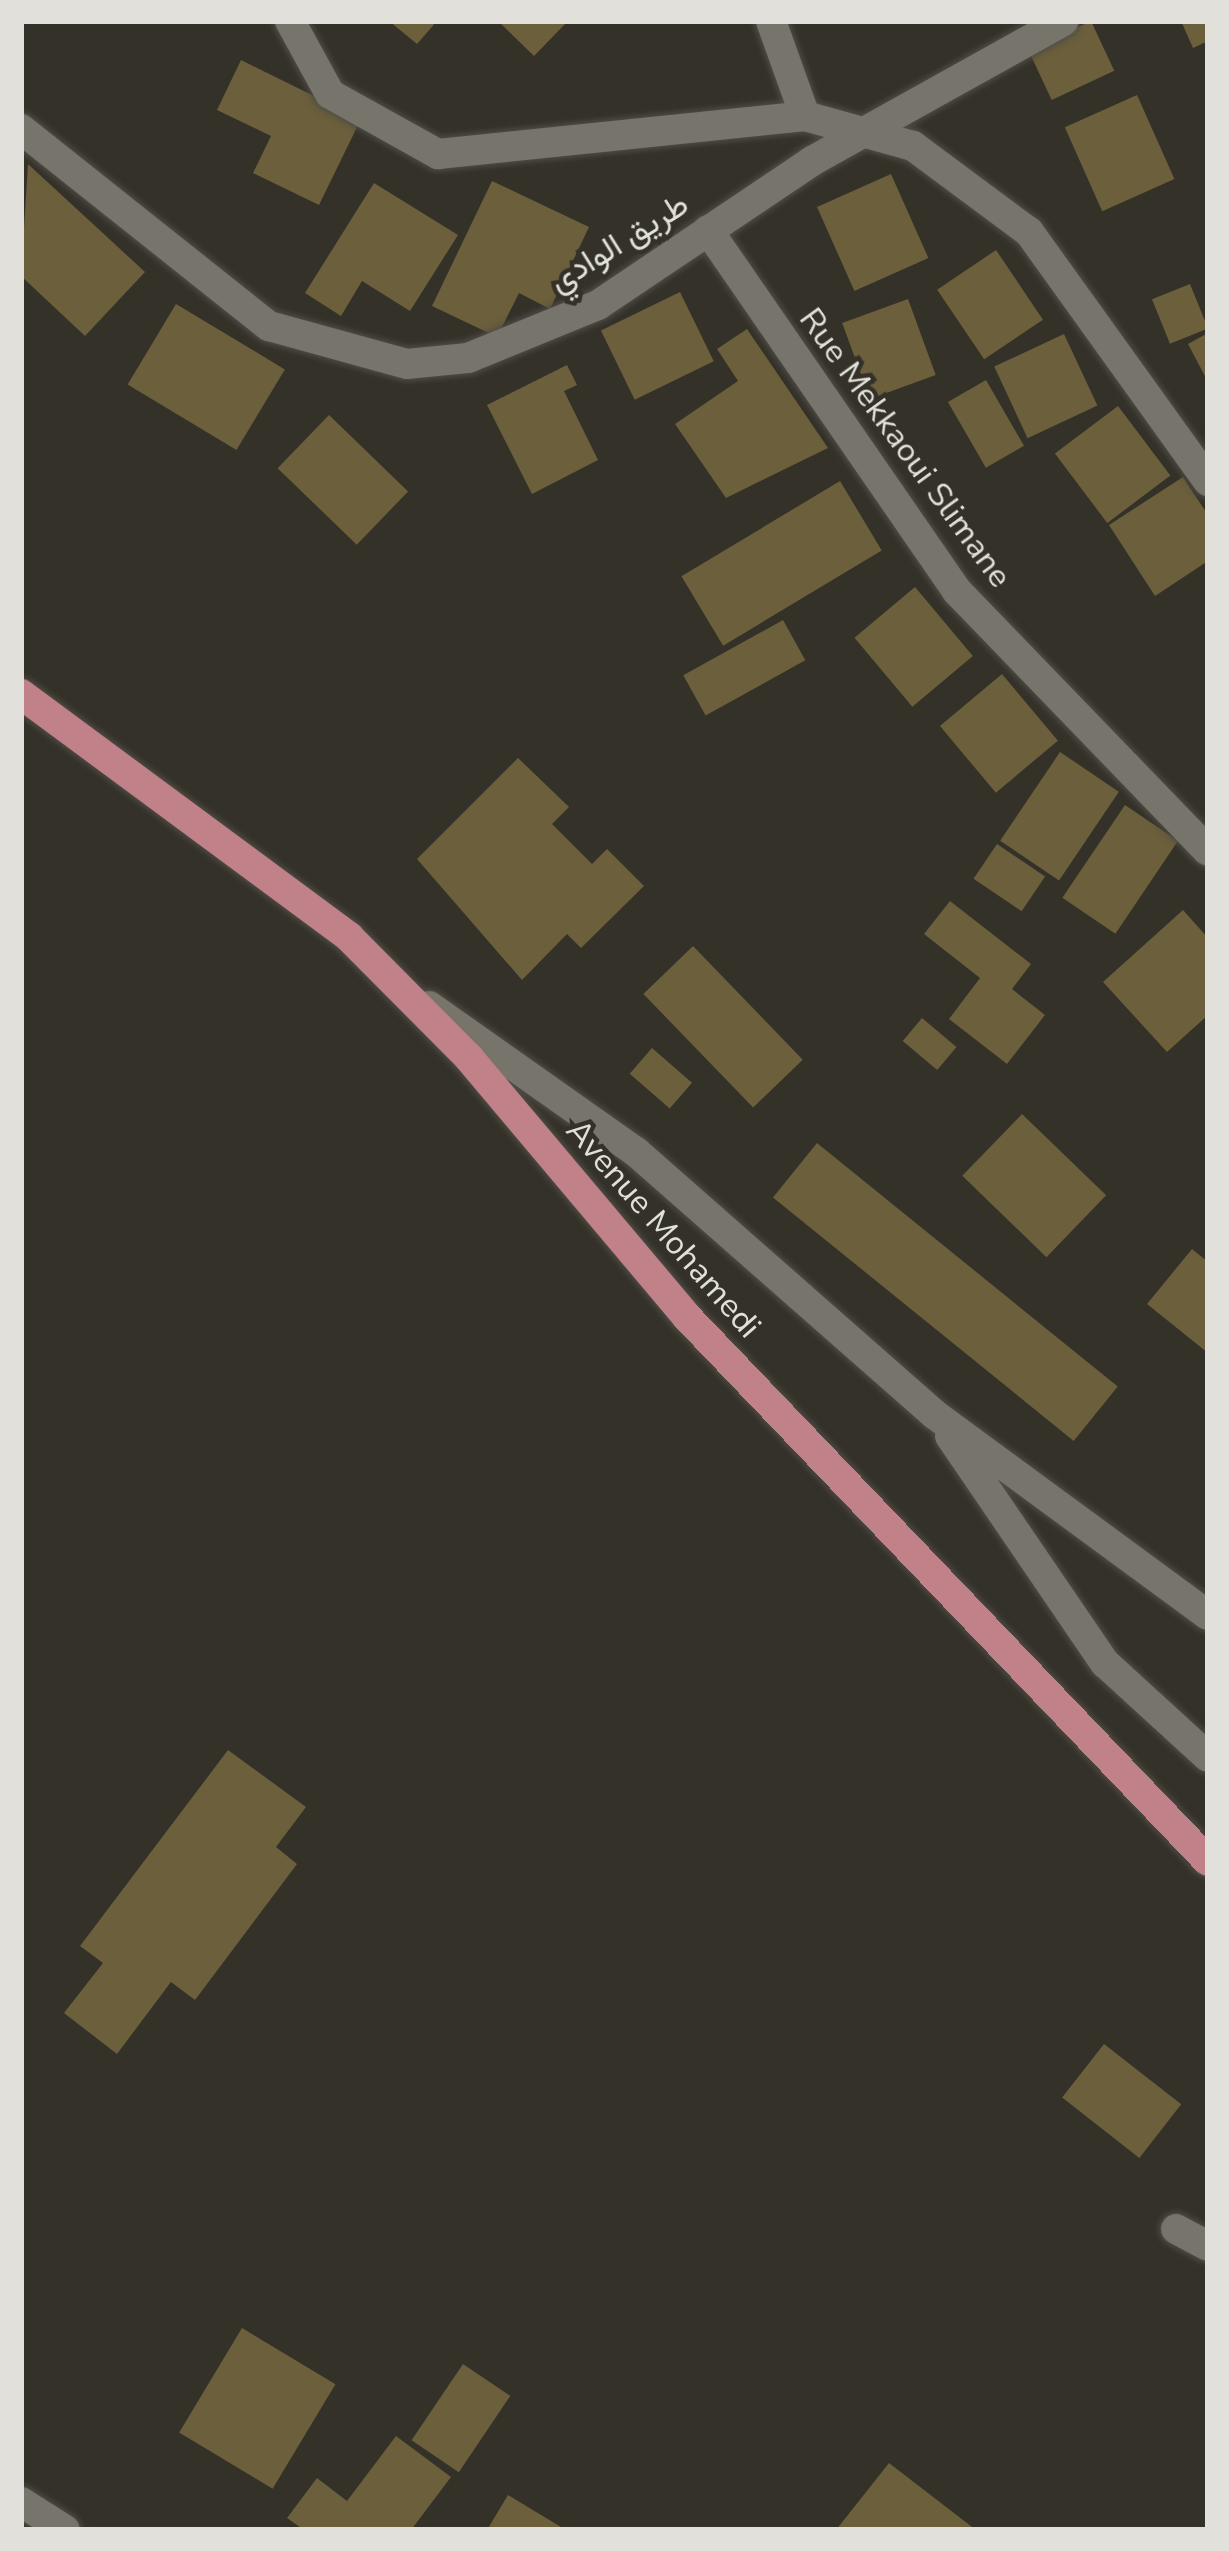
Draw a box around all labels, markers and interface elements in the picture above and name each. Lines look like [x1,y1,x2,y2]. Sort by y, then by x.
street label: طريق الوادي [542,185,696,301]
street label: Rue Mekkaoui Slimane [790,301,1020,595]
street label: Avenue Mohamedi [557,1112,769,1346]

